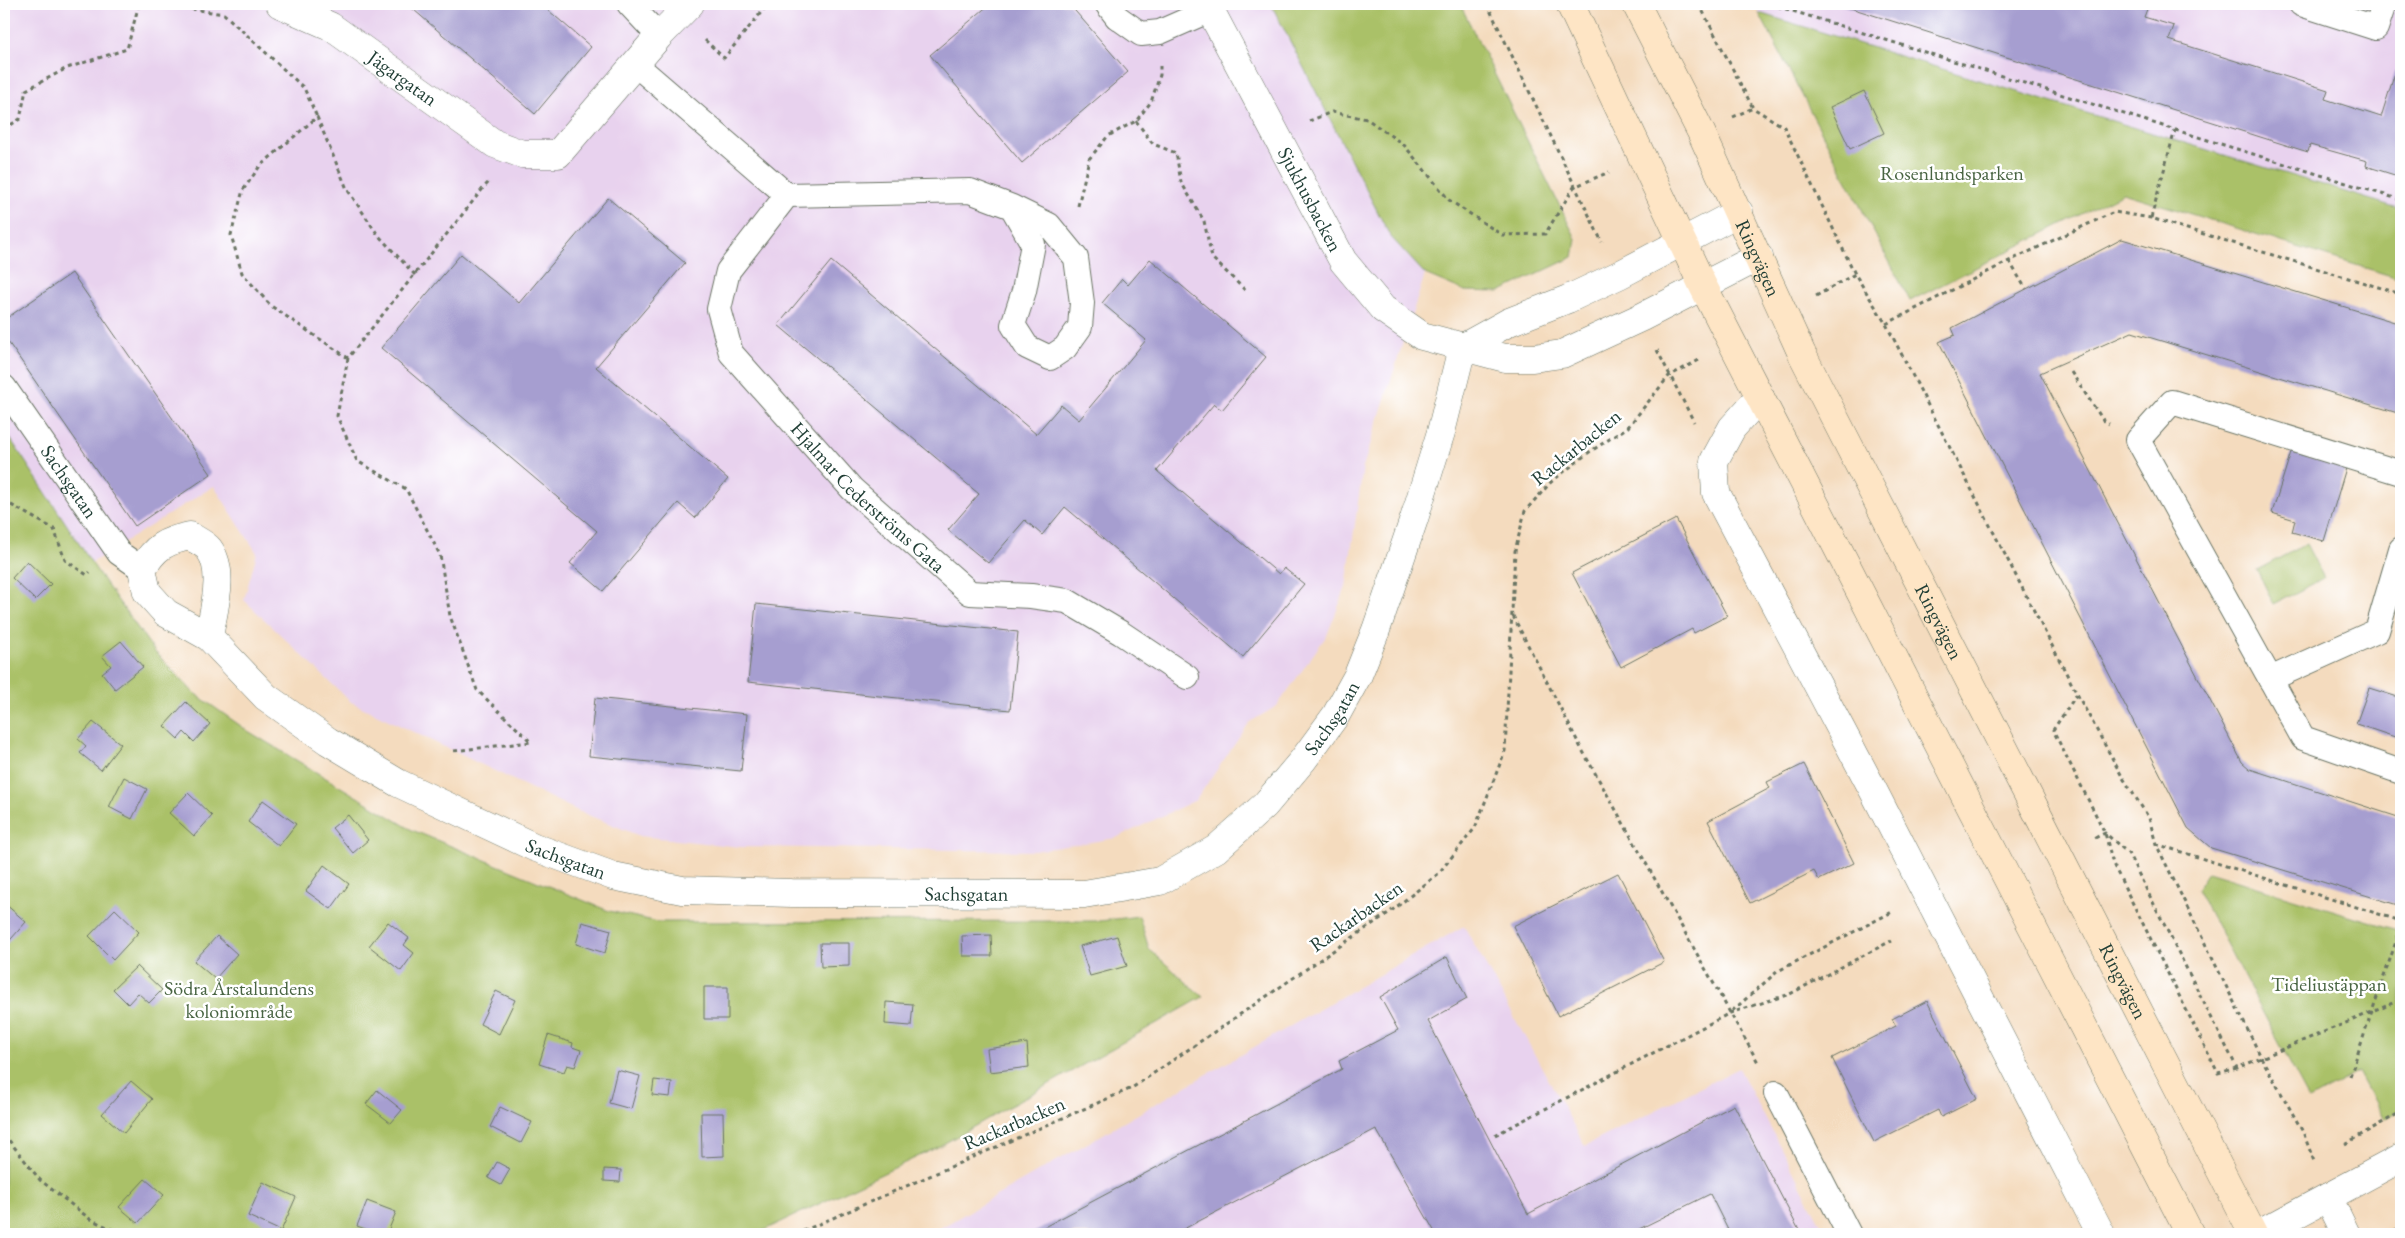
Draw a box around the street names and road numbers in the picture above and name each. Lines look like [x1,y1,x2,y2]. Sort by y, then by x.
street label: Jägargatan [361,43,443,112]
street label: Sjukhusbacken [1272,142,1349,257]
street label: Ringvägen [1730,215,1787,301]
street label: Rackarbacken [1526,403,1627,491]
street label: Hjalmar Cederströms Gata [785,416,951,578]
street label: Sachsgatan [35,440,104,524]
street label: Ringvägen [1909,579,1970,664]
street label: Sachsgatan [1298,676,1365,760]
street label: Sachsgatan [521,832,610,885]
street label: Rackarbacken [1304,874,1408,958]
street label: Sachsgatan [924,880,1009,907]
street label: Ringvägen [2093,939,2154,1024]
street label: Rackarbacken [959,1090,1069,1156]

